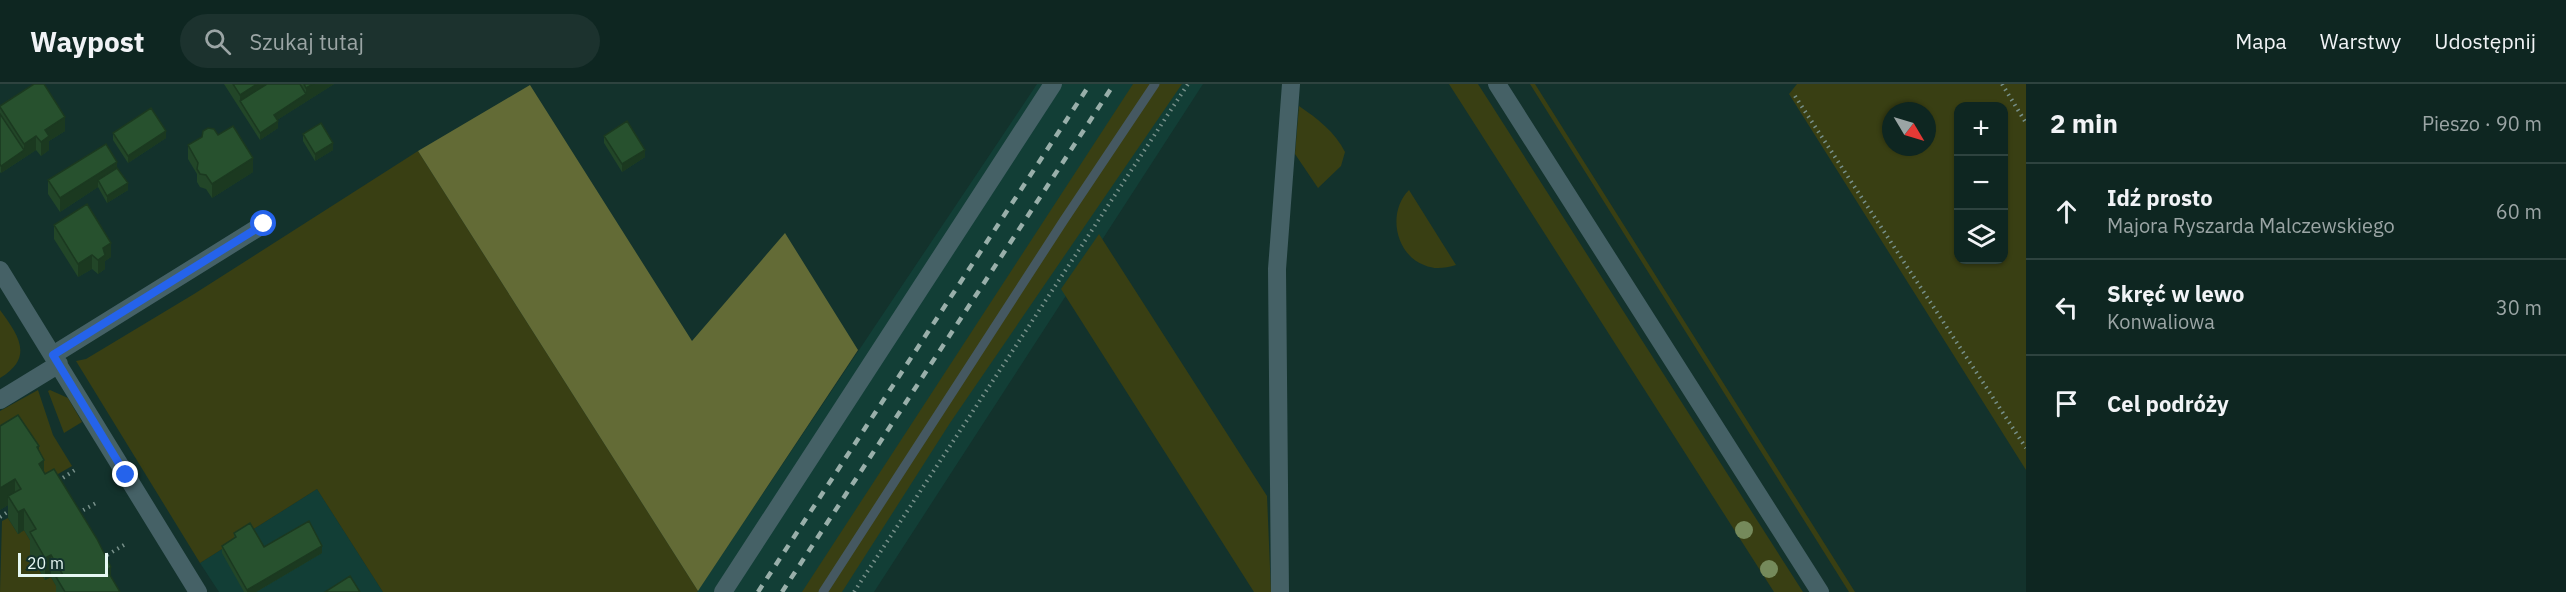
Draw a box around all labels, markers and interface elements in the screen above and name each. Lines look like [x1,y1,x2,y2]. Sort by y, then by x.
search box [180,14,600,68]
text: Waypost [30,23,144,60]
icon: search [201,25,234,58]
text: Szukaj tutaj [249,27,364,56]
text: Mapa [2235,27,2287,55]
text: Warstwy [2320,27,2401,55]
text: Udostępnij [2434,27,2536,55]
north arrow [1882,102,1936,156]
map controls [1954,102,2008,264]
button: + [1954,102,2008,156]
text: 2 min [2050,106,2118,140]
text: Pieszo · 90 m [2422,110,2542,137]
button: − [1954,156,2008,210]
text: Idź prosto [2107,183,2213,212]
icon: ahead [2050,195,2083,228]
text: 60 m [2496,198,2542,225]
route start [250,210,276,236]
button: layers [1954,210,2008,264]
text: Majora Ryszarda Malczewskiego [2107,212,2395,239]
text: Skręć w lewo [2107,279,2244,308]
icon: left [2050,291,2083,324]
text: 30 m [2496,294,2542,321]
text: Konwaliowa [2107,308,2215,335]
icon: arrive [2050,387,2083,420]
text: Cel podróży [2107,389,2229,418]
route end [112,461,138,487]
scale bar [18,550,108,578]
text: 20 m [27,553,64,573]

